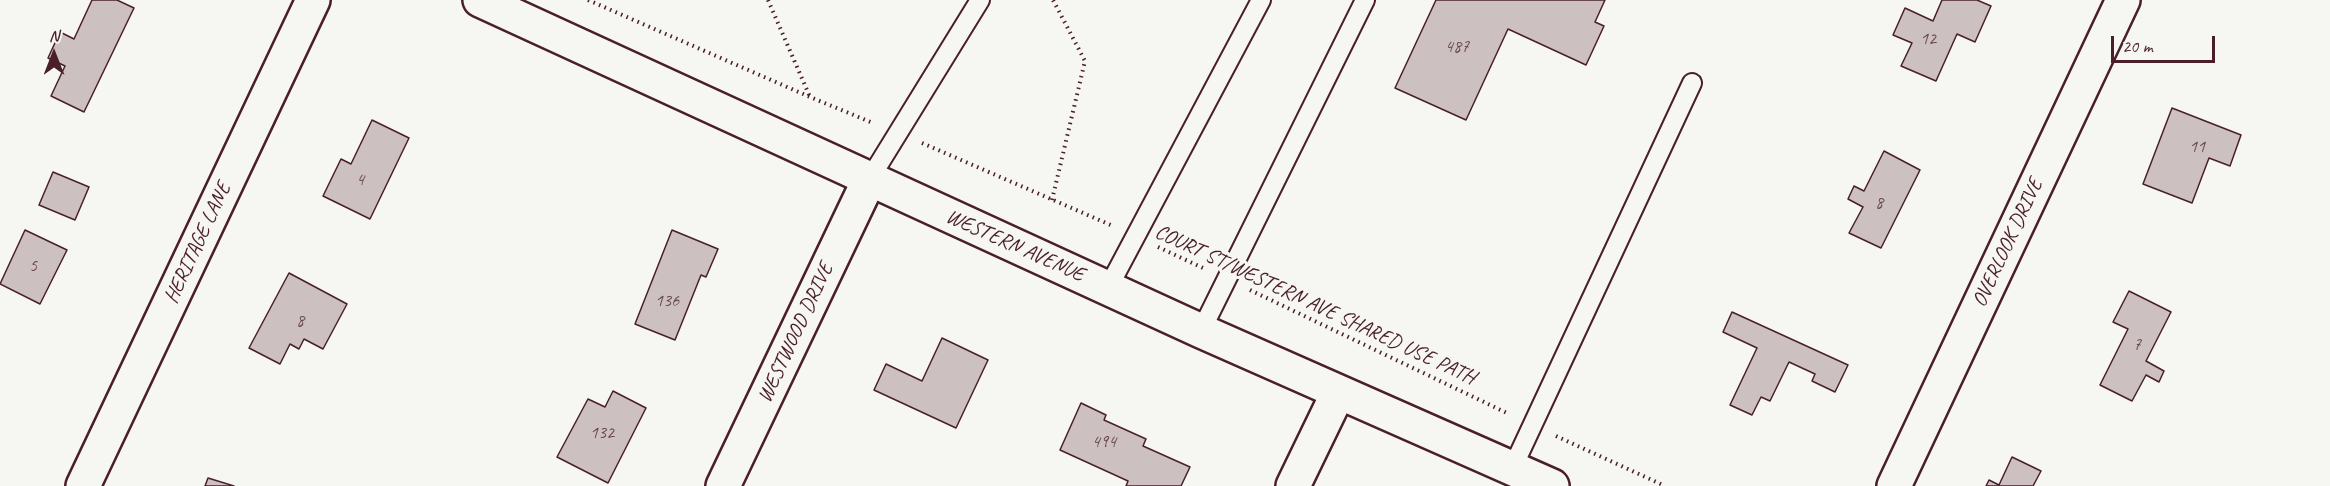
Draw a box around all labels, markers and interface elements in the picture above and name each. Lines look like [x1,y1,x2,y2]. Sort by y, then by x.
north arrow [24,24,84,84]
scale bar [2114,24,2218,62]
text: N [49,26,59,46]
house number: 12 [1920,28,1936,50]
text: 20 m [2122,35,2153,57]
house number: 487 [1445,36,1469,58]
house number: 11 [2189,136,2205,158]
house number: 4 [356,169,364,191]
street label: OVERLOOK DRIVE [1967,175,2049,311]
street label: HERITAGE LANE [159,179,237,307]
house number: 8 [1875,192,1883,214]
street label: WESTERN AVENUE [942,204,1088,288]
street label: COURT ST/WESTERN AVE SHARED USE PATH [1151,220,1479,390]
house number: 5 [29,255,37,277]
street label: WESTWOOD DRIVE [753,259,839,407]
house number: 136 [655,290,679,312]
house number: 8 [296,310,304,332]
house number: 7 [2133,334,2141,356]
house number: 132 [590,422,614,444]
house number: 494 [1092,431,1116,453]

